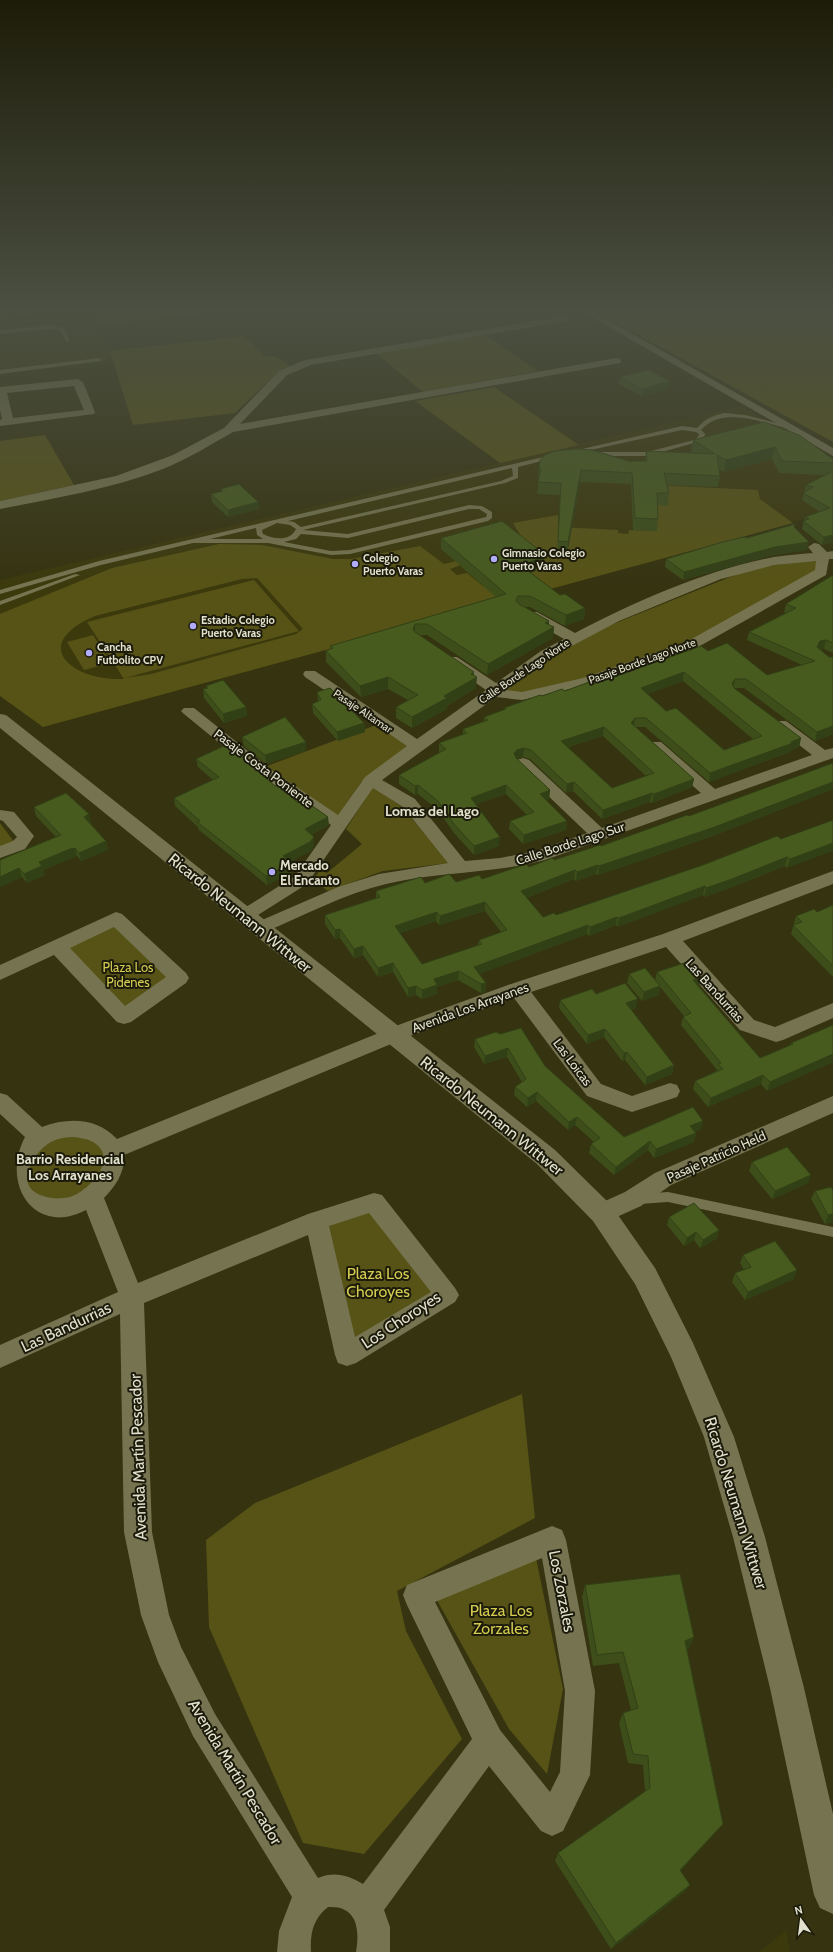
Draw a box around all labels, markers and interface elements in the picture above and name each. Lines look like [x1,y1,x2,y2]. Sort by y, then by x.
place label: Gimnasio Colegio Puerto Varas [502,546,585,573]
place label: Colegio Puerto Varas [363,551,423,578]
marker: Gimnasio Colegio Puerto Varas [489,554,499,564]
marker: Colegio Puerto Varas [350,559,360,569]
place label: Estadio Colegio Puerto Varas [201,613,275,640]
marker: Estadio Colegio Puerto Varas [188,621,198,631]
street label: Calle Borde Lago Norte [476,635,572,707]
street label: Pasaje Borde Lago Norte [586,635,698,687]
place label: Cancha Futbolito CPV [97,640,163,667]
marker: Cancha Futbolito CPV [84,648,94,658]
street label: Pasaje Altamar [331,686,396,736]
street label: Pasaje Costa Poniente [210,725,317,812]
district label: Lomas del Lago [385,802,479,820]
street label: Calle Borde Lago Sur [514,818,627,868]
street label: Ricardo Neumann Wittwer [165,849,316,977]
place label: Mercado El Encanto [280,857,340,888]
marker: Mercado El Encanto [267,867,277,877]
street label: Las Bandurrias [683,955,748,1025]
park label: Plaza Los Pidenes [103,959,154,990]
street label: Avenida Los Arrayanes [410,978,531,1036]
street label: Las Loicas [550,1035,596,1089]
street label: Ricardo Neumann Wittwer [417,1052,568,1180]
street label: Pasaje Patricio Held [664,1127,768,1186]
district label: Barrio Residencial Los Arrayanes [16,1150,124,1184]
park label: Plaza Los Choroyes [346,1264,410,1301]
street label: Los Choroyes [358,1287,444,1353]
street label: Las Bandurrias [18,1298,114,1356]
street label: Avenida Martín Pescador [126,1373,150,1540]
street label: Ricardo Neumann Wittwer [701,1415,771,1592]
street label: Los Zorzales [545,1549,579,1634]
park label: Plaza Los Zorzales [470,1601,533,1638]
street label: Avenida Martín Pescador [184,1696,286,1849]
north arrow [781,1900,821,1940]
text: N [793,1903,804,1918]

